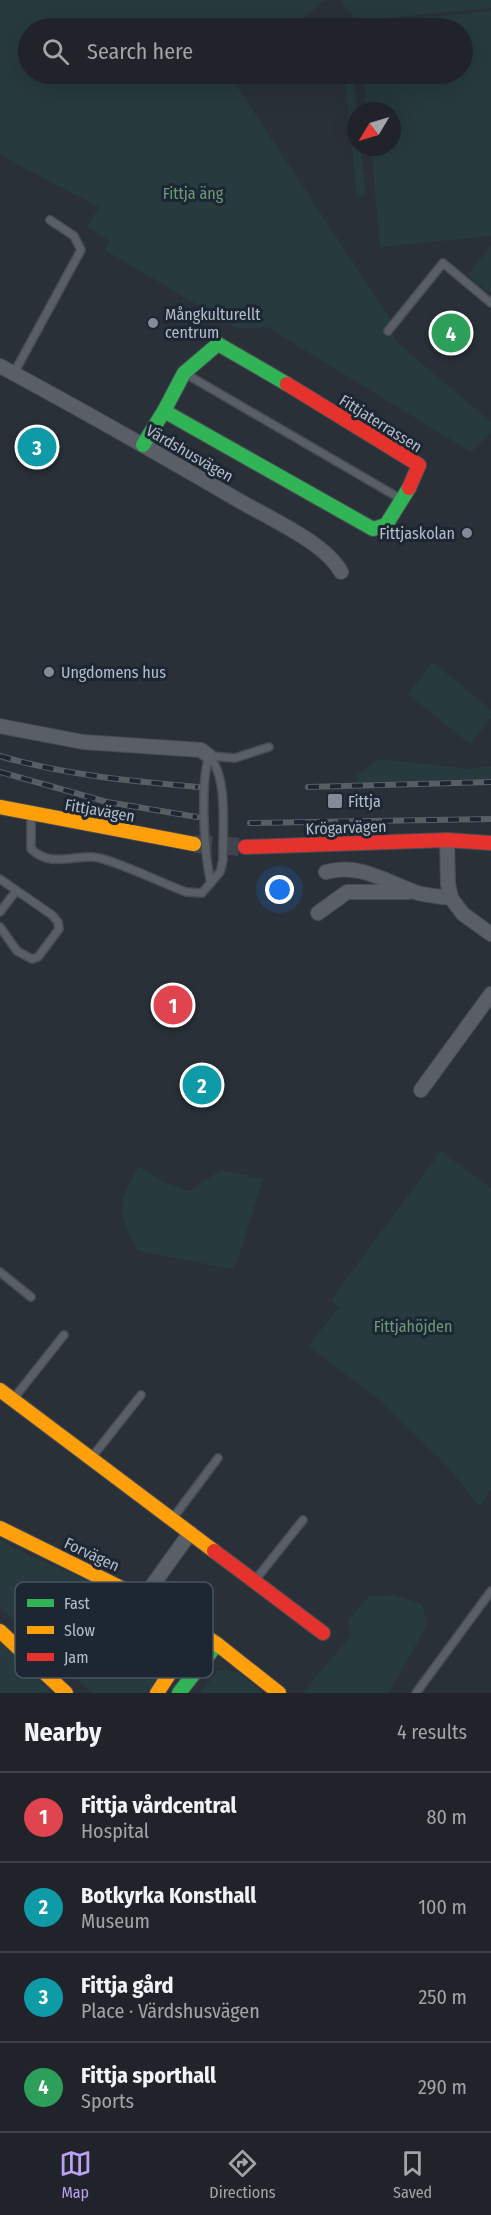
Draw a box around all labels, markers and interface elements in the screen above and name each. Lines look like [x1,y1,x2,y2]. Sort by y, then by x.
search box [18,18,473,84]
icon: search [39,35,72,68]
text: Search here [87,38,193,65]
north arrow [347,102,401,156]
park label: Fittja äng [163,184,224,203]
place label: Mångkulturellt centrum [165,305,261,342]
pin: 4 [432,310,470,356]
marker: Mångkulturellt centrum [146,316,160,330]
street label: Fittjaterrassen [336,390,426,456]
street label: Värdshusvägen [143,421,237,486]
pin: 3 [18,424,57,470]
place label: Fittjaskolan [379,524,455,543]
marker: Fittjaskolan [460,526,474,540]
place label: Ungdomens hus [61,663,166,682]
marker: Ungdomens hus [42,665,56,679]
marker: Fittja [326,792,344,810]
place label: Fittja [348,792,381,811]
street label: Fittjavägen [63,795,136,826]
street label: Krögarvägen [305,817,387,838]
your location [265,875,294,904]
pin: 1 [154,982,192,1028]
pin: 2 [182,1062,222,1108]
park label: Fittjahöjden [374,1317,452,1336]
street label: Forvägen [61,1533,122,1575]
legend [15,1582,213,1678]
text: Fast [64,1594,91,1613]
text: Slow [64,1621,95,1640]
text: Jam [64,1648,89,1667]
text: Nearby [24,1717,101,1748]
text: 4 results [397,1720,467,1744]
text: Fittja vårdcentral [81,1792,237,1819]
text: 1 [39,1805,48,1829]
text: 80 m [427,1805,467,1829]
text: Hospital [81,1819,149,1843]
text: Botkyrka Konsthall [81,1882,256,1909]
text: 2 [39,1895,48,1919]
text: 100 m [418,1895,467,1919]
text: Museum [81,1909,150,1933]
text: Fittja gård [81,1972,173,1999]
text: 3 [39,1985,48,2009]
text: 250 m [419,1985,467,2009]
text: Place · Värdshusvägen [81,1999,260,2023]
text: Fittja sporthall [81,2062,216,2089]
text: 4 [38,2075,49,2099]
text: 290 m [418,2075,467,2099]
text: Sports [81,2089,134,2113]
tab: Map [59,2147,92,2202]
tab: Directions [209,2147,276,2202]
tab: Saved [393,2147,432,2202]

